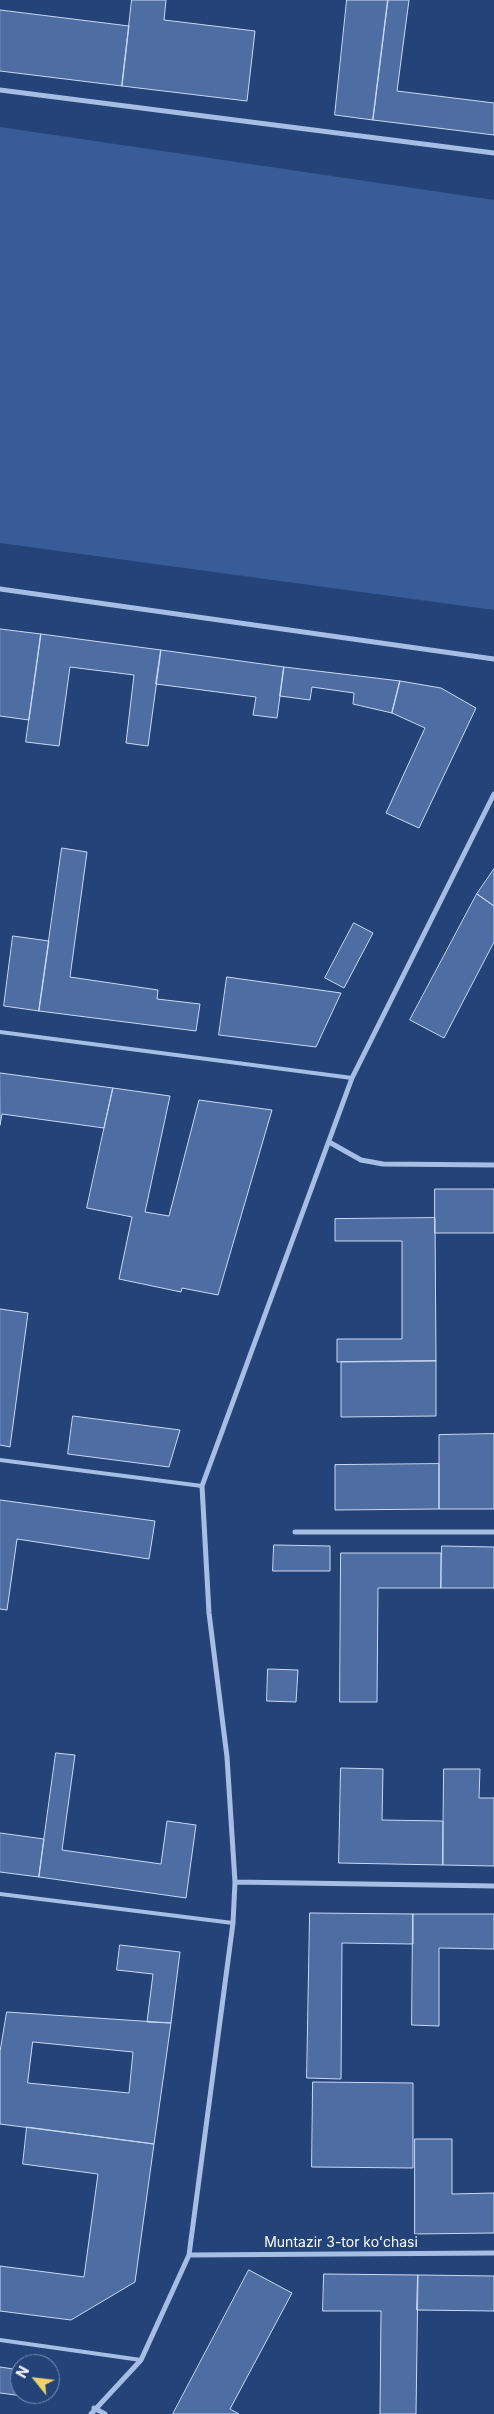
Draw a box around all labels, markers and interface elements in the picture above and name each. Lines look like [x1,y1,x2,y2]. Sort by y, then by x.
street label: Muntazir 3-tor koʻchasi [264,2235,418,2251]
north arrow [10,2354,60,2404]
text: N [12,2363,32,2381]

